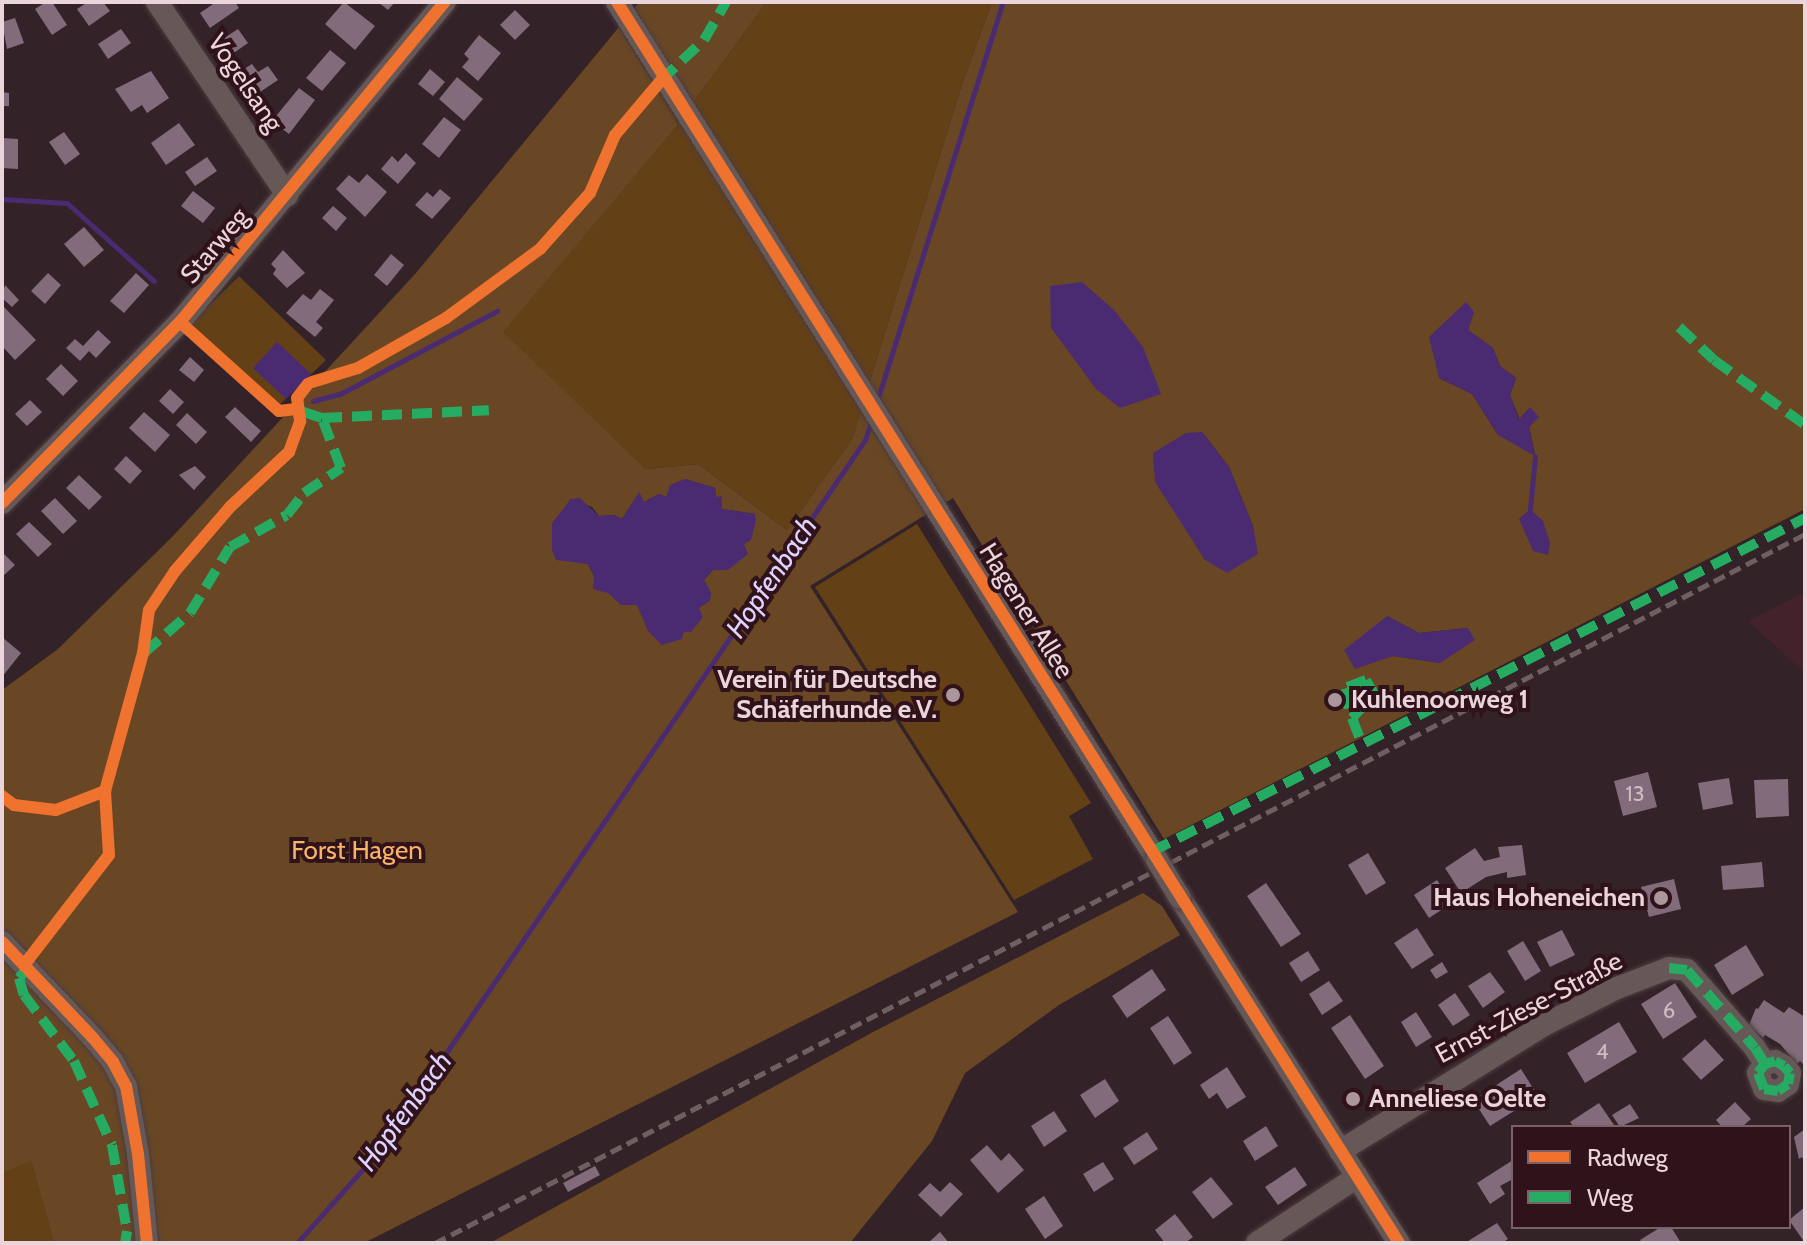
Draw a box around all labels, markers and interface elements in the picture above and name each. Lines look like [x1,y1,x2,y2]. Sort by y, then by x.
street label: Vogelsang [201,28,289,138]
street label: Starweg [174,202,256,290]
water label: Hopfenbach [718,510,824,644]
street label: Hagener Allee [972,538,1080,684]
place label: Verein für Deutsche Schäferhunde e.V. [717,664,937,726]
place label: Kuhlenoorweg 1 [1351,684,1528,716]
marker: Verein für Deutsche Schäferhunde e.V. [944,686,962,704]
marker: Kuhlenoorweg 1 [1326,691,1344,709]
house number: 13 [1625,781,1645,807]
park label: Forst Hagen [291,835,423,867]
place label: Haus Hoheneichen [1433,882,1645,914]
marker: Haus Hoheneichen [1652,889,1670,907]
street label: Ernst-Ziese-Straße [1430,946,1628,1070]
house number: 6 [1663,998,1675,1024]
house number: 4 [1596,1039,1608,1065]
water label: Hopfenbach [350,1045,458,1177]
place label: Anneliese Oelte [1369,1083,1546,1115]
marker: Anneliese Oelte [1344,1090,1362,1108]
legend [1511,1125,1791,1229]
text: Radweg [1587,1143,1668,1172]
text: Weg [1587,1183,1633,1212]

